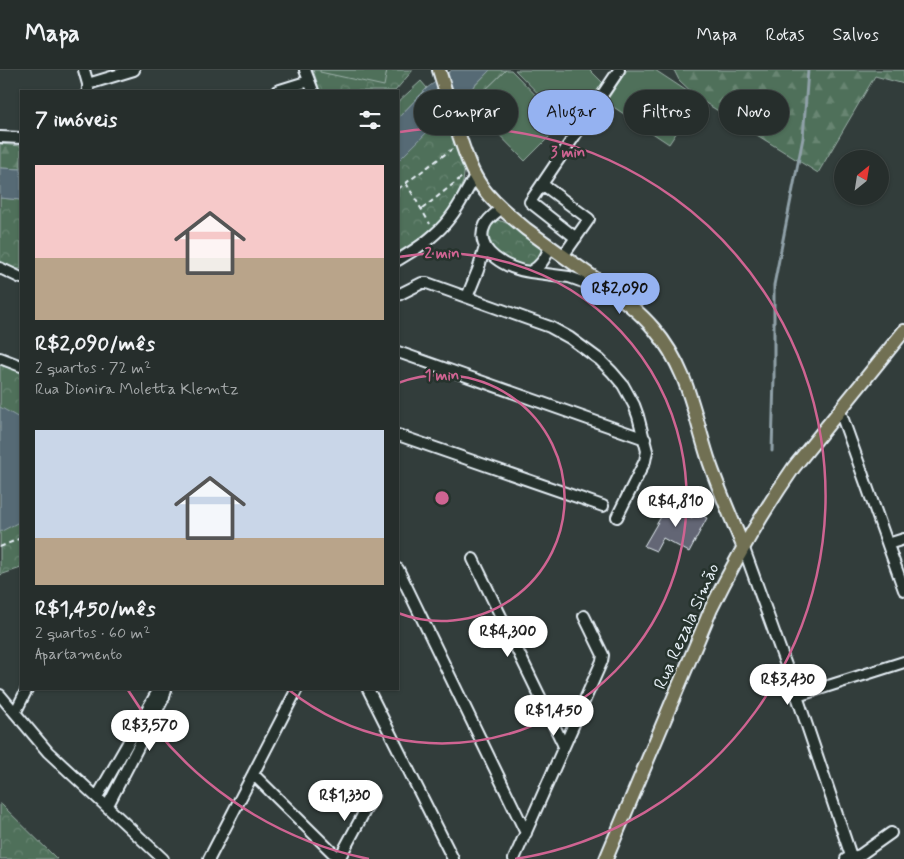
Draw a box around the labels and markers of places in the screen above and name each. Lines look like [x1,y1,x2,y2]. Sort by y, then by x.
pin: R$2,090 [574,272,666,315]
pin: R$4,810 [630,486,722,528]
centre of rings [433,489,451,507]
pin: R$4,300 [462,616,554,658]
pin: R$3,430 [742,664,834,706]
pin: R$1,450 [508,694,600,737]
pin: R$3,570 [104,710,196,752]
pin: R$1,330 [299,780,391,822]

